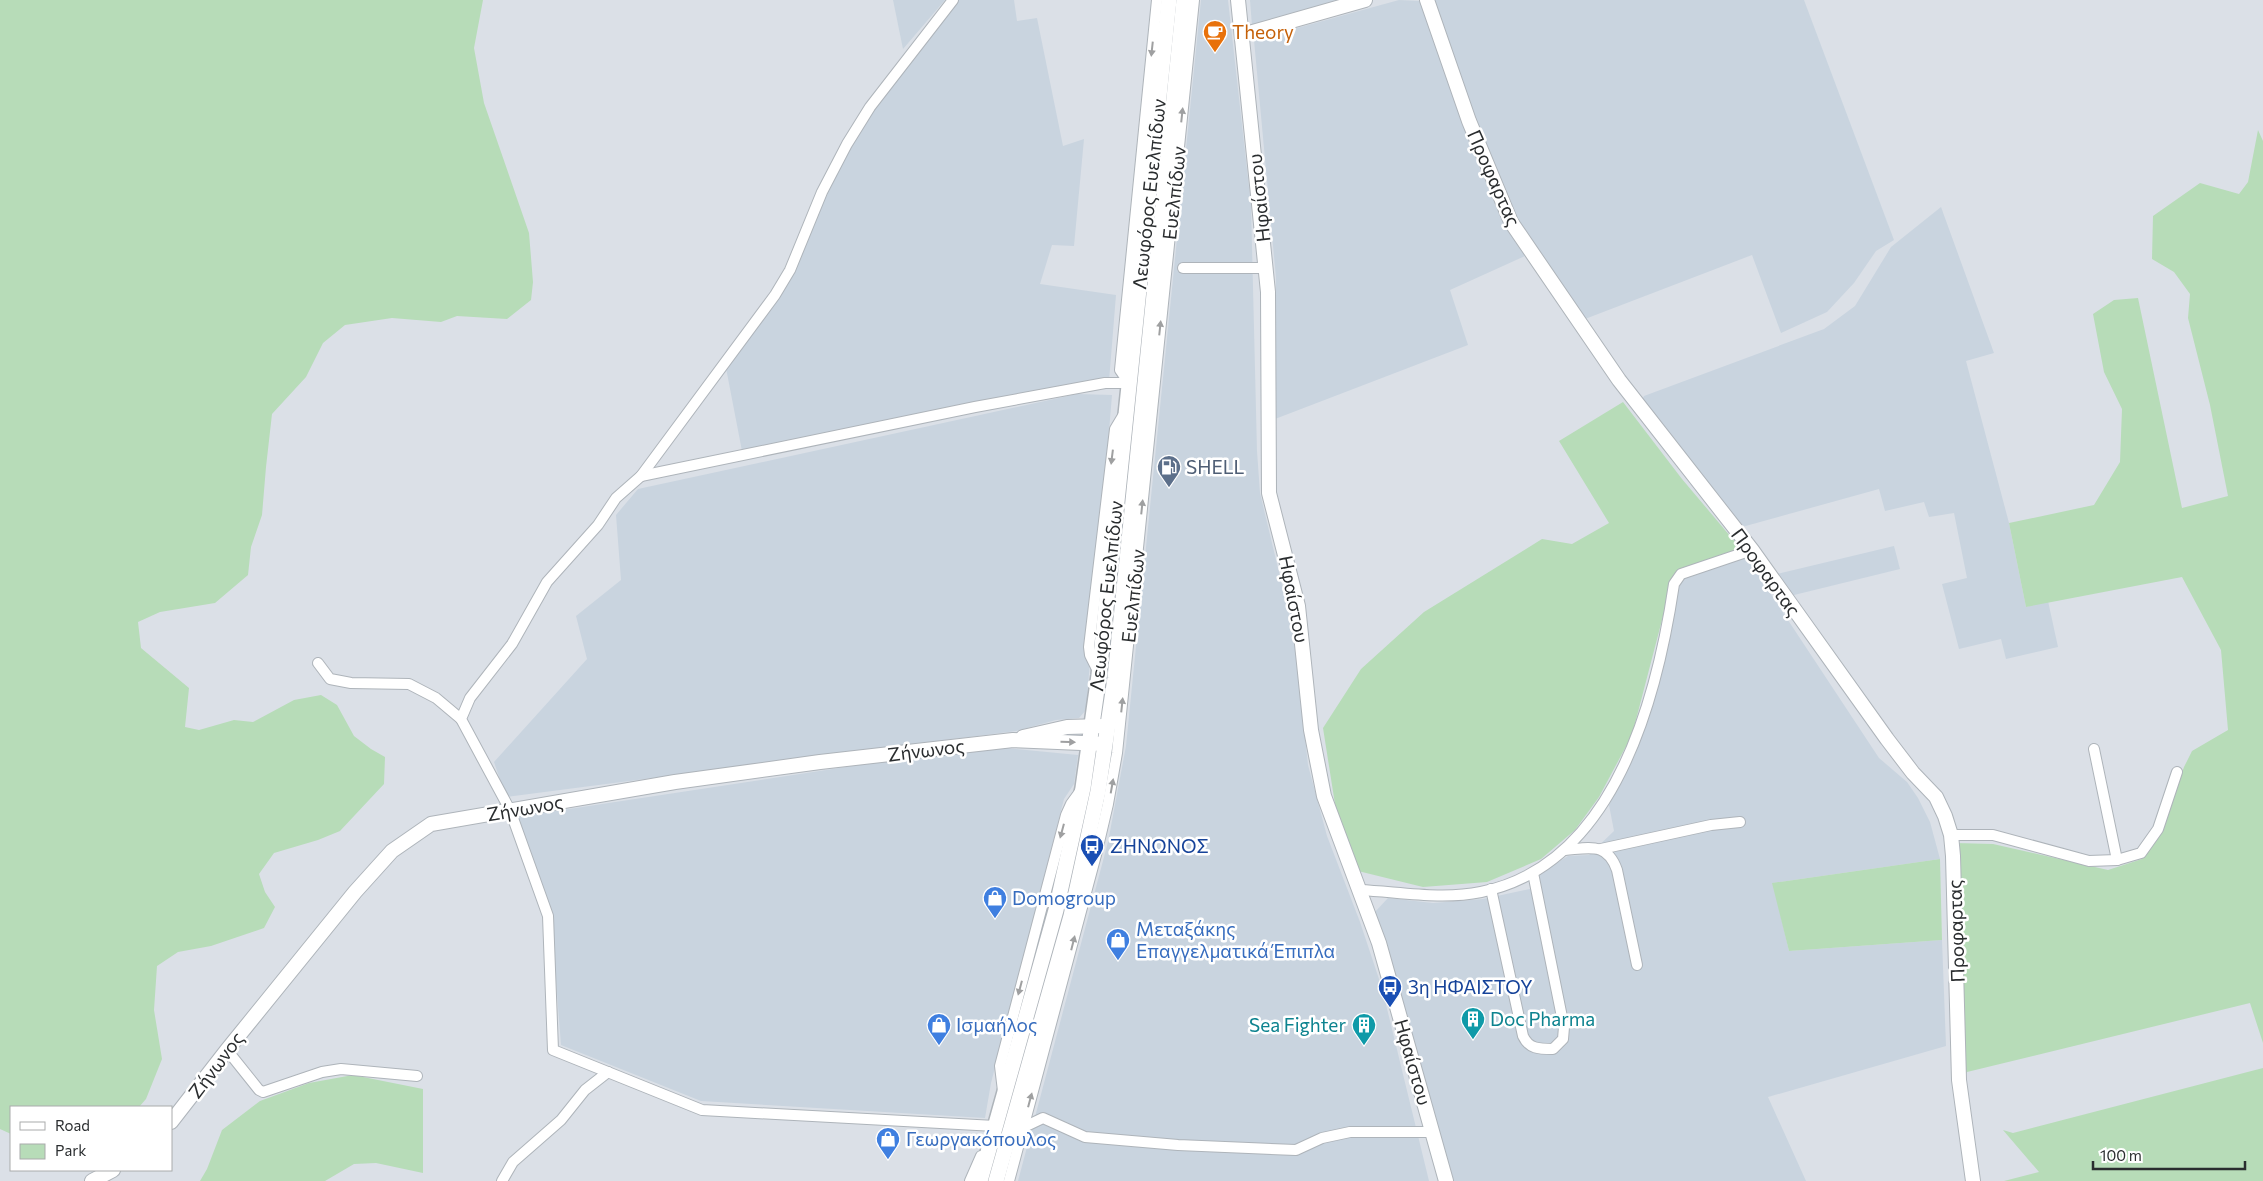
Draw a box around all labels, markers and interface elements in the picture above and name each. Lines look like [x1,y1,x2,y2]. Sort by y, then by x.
cafe icon: Theory [1202,19,1228,53]
place label: Theory [1232,20,1294,43]
one-way arrow [1148,41,1156,57]
street label: Λεωφόρος Ευελπίδων [1127,97,1170,291]
one-way arrow [1178,106,1186,122]
street label: Προφαρτας [1463,126,1526,230]
street label: Ευελπίδων [1157,145,1190,241]
street label: Ηφαίστου [1242,153,1275,243]
one-way arrow [1156,320,1164,336]
one-way arrow [1108,449,1116,465]
fuel station icon: SHELL [1156,454,1182,488]
place label: SHELL [1186,455,1245,478]
street label: Λεωφόρος Ευελπίδων [1084,499,1127,693]
one-way arrow [1138,499,1146,515]
street label: Προφαρτας [1727,523,1806,620]
street label: Ευελπίδων [1116,548,1149,644]
street label: Ηφαίστου [1275,553,1314,645]
one-way arrow [1118,696,1126,712]
street label: Ζήνωνος [886,733,966,766]
one-way arrow [1061,738,1077,746]
one-way arrow [1108,777,1116,793]
street label: Ζήνωνος [485,789,565,826]
one-way arrow [1058,824,1066,839]
bus stop icon: ΖΗΝΩΝΟΣ [1079,833,1105,867]
place label: ΖΗΝΩΝΟΣ [1110,834,1209,857]
street label: Προφαρτας [1942,879,1969,983]
shop icon: Domogroup [982,885,1008,919]
place label: Domogroup [1012,886,1116,909]
place label: Μεταξάκης Επαγγελματικά Έπιπλα [1136,917,1335,962]
shop icon: Μεταξάκης Επαγγελματικά Έπιπλα [1105,927,1131,961]
one-way arrow [1069,936,1077,951]
bus stop icon: 3η ΗΦΑΙΣΤΟΥ [1377,974,1403,1008]
place label: 3η ΗΦΑΙΣΤΟΥ [1408,975,1533,998]
one-way arrow [1016,981,1024,996]
building icon: Doc Pharma [1460,1006,1486,1040]
place label: Doc Pharma [1490,1007,1595,1030]
shop icon: Ισμαήλος [926,1012,952,1046]
building icon: Sea Fighter [1351,1012,1377,1046]
place label: Ισμαήλος [956,1013,1037,1036]
place label: Sea Fighter [1249,1013,1346,1036]
street label: Ηφαίστου [1390,1016,1437,1108]
street label: Ζήνωνος [183,1027,248,1102]
one-way arrow [1026,1092,1034,1108]
legend [10,1106,172,1171]
text: Road [55,1116,90,1134]
shop icon: Γεωργακόπουλος [875,1126,901,1160]
place label: Γεωργακόπουλος [906,1127,1056,1150]
scale bar [2093,1138,2246,1170]
text: Park [55,1141,86,1159]
text: 100 m [2100,1146,2142,1164]

